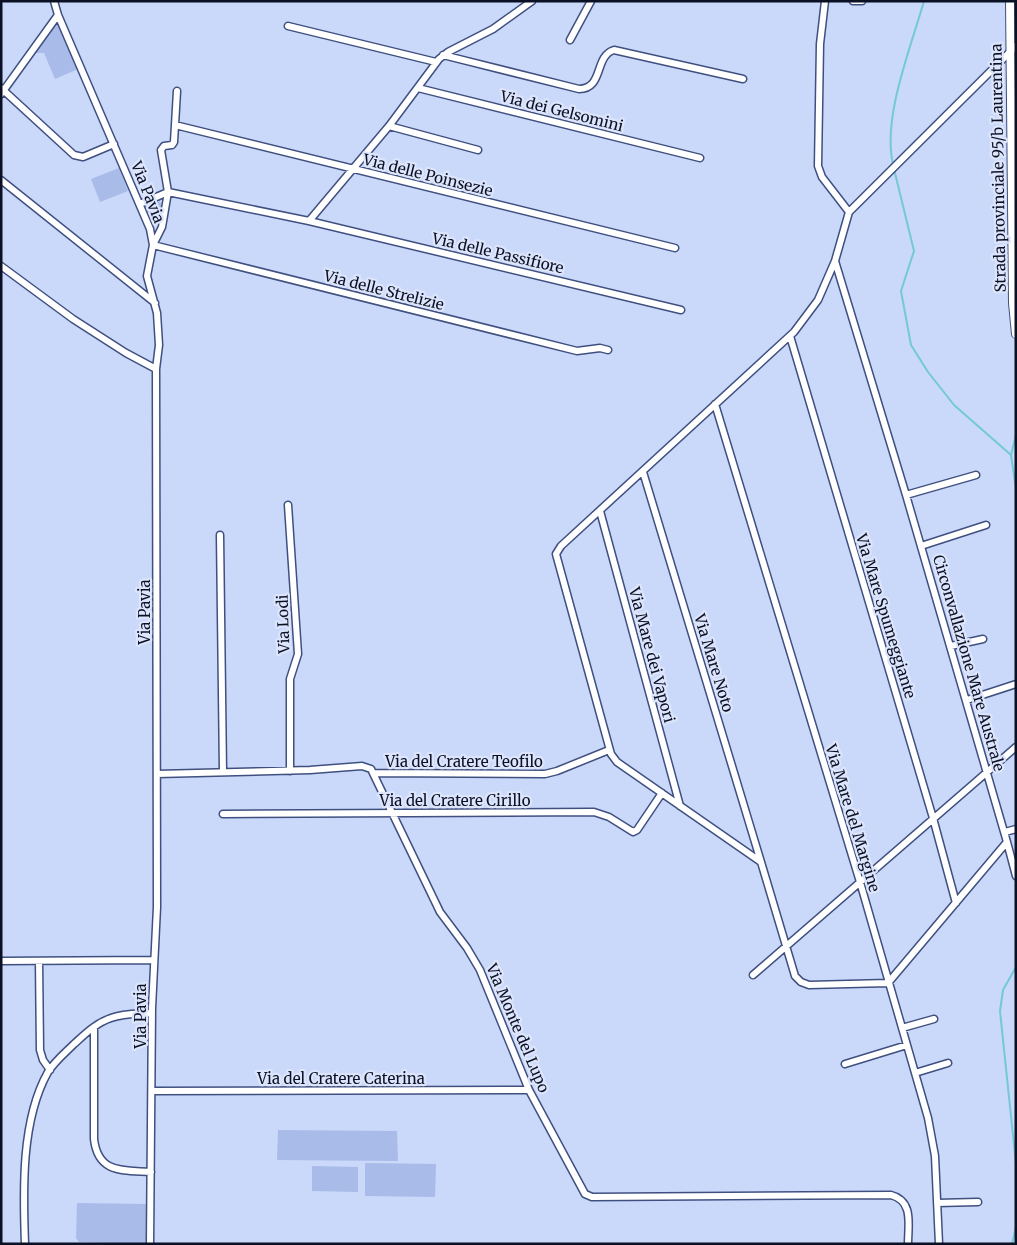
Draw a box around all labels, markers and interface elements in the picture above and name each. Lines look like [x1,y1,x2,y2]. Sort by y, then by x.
street label: Strada provinciale 95/b Laurentina [986,43,1010,293]
street label: Via dei Gelsomini [498,86,626,135]
street label: Via delle Poinsezie [360,149,495,200]
street label: Via Pavia [127,157,169,226]
street label: Via delle Passifiore [429,228,566,277]
street label: Via delle Strelizie [321,266,446,314]
street label: Via Mare Spumeggiante [852,530,920,701]
street label: Circonvallazione Mare Australe [929,553,1009,774]
street label: Via Pavia [135,579,154,646]
street label: Via Mare dei Vapori [625,584,679,725]
street label: Via Lodi [272,594,294,655]
street label: Via Mare Noto [690,611,738,715]
street label: Via Mare del Margine [821,741,885,894]
street label: Via del Cratere Teofilo [384,752,543,771]
street label: Via del Cratere Cirillo [379,791,531,810]
street label: Via Monte del Lupo [482,960,554,1096]
street label: Via Pavia [131,983,150,1050]
street label: Via del Cratere Caterina [256,1069,425,1088]

